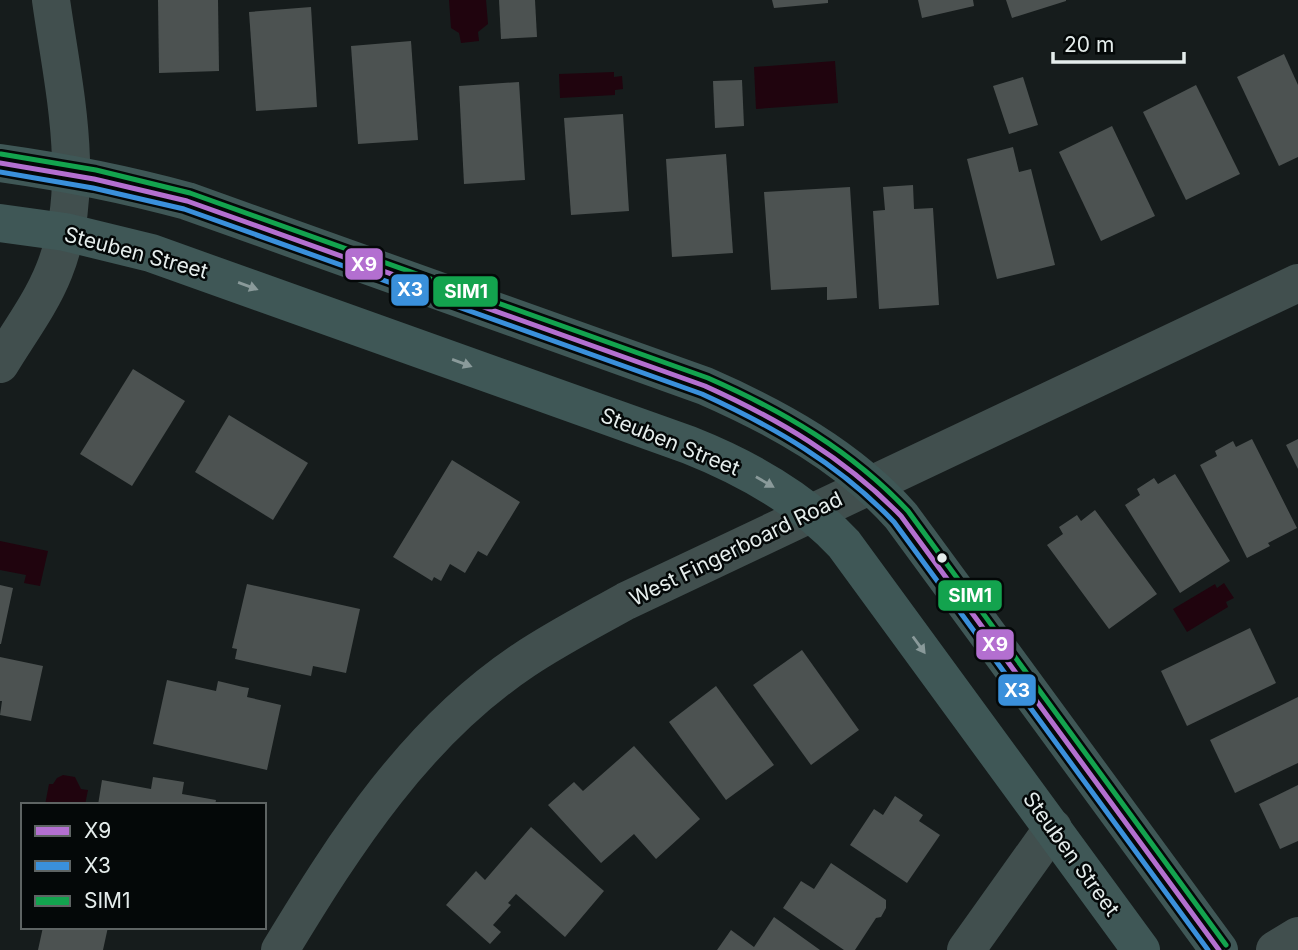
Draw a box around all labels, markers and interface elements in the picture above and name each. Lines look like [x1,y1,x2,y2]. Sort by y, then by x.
scale bar [1053,21,1184,65]
text: 20 m [1064,32,1114,57]
street label: Steuben Street [62,221,211,284]
line badge: X9 [344,247,384,281]
text: X9 [351,253,377,276]
line badge: X3 [390,273,430,307]
line badge: SIM1 [432,275,499,308]
text: X3 [397,278,423,301]
text: SIM1 [444,280,488,303]
one-way arrow [238,281,259,292]
one-way arrow [452,358,473,369]
street label: Steuben Street [597,402,743,481]
one-way arrow [755,476,774,488]
street label: West Fingerboard Road [625,486,846,611]
unlabelled marker [935,551,949,565]
line badge: SIM1 [937,579,1003,612]
text: SIM1 [948,584,992,607]
line badge: X9 [975,628,1015,661]
text: X9 [982,633,1008,656]
one-way arrow [912,636,926,655]
line badge: X3 [997,673,1037,707]
text: X3 [1004,679,1030,702]
street label: Steuben Street [1018,787,1125,921]
legend [21,803,266,929]
text: X9 [84,818,111,843]
text: X3 [84,853,111,878]
text: SIM1 [84,888,131,913]

